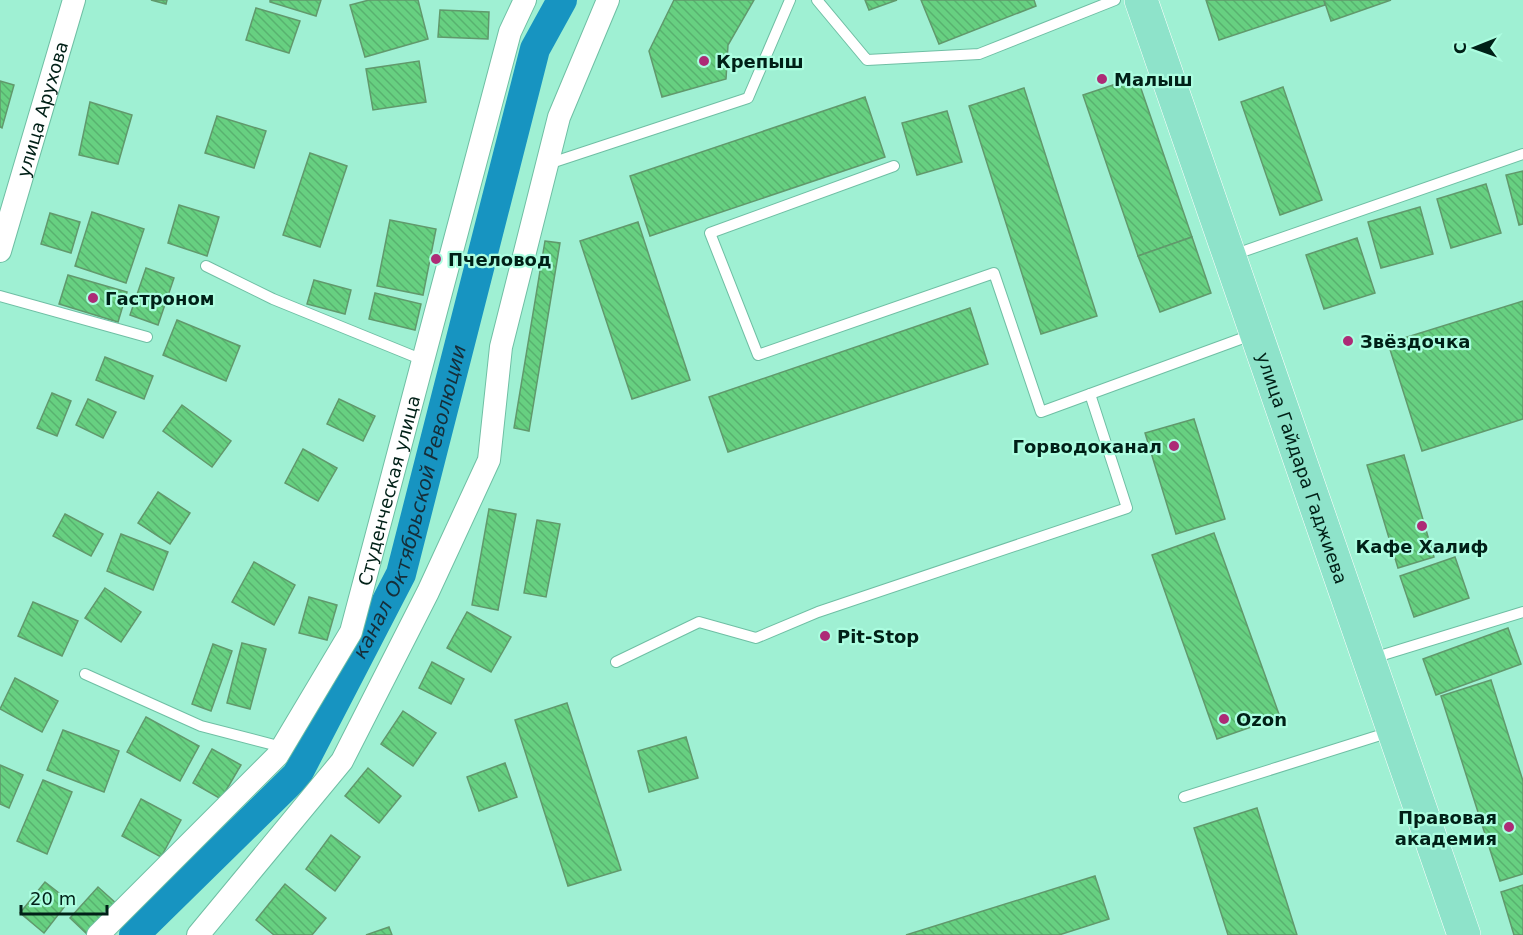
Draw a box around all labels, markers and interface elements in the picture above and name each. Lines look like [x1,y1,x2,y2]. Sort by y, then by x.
north arrow [1445,18,1505,78]
street label: улица Арухова [12,39,72,179]
text: С [1451,42,1470,54]
place label: Крепыш [716,51,804,72]
marker: Крепыш [697,54,711,68]
place label: Малыш [1114,69,1193,90]
marker: Малыш [1095,72,1109,86]
place label: Пчеловод [448,249,551,270]
marker: Пчеловод [429,252,443,266]
place label: Гастроном [105,288,215,309]
marker: Гастроном [86,291,100,305]
place label: Звёздочка [1360,331,1470,352]
marker: Звёздочка [1341,334,1355,348]
water label: канал Октябрьской Революции [347,342,471,663]
street label: улица Гайдара Гаджиева [1253,349,1352,586]
street label: Студенческая улица [353,393,424,588]
place label: Горводоканал [1012,436,1162,457]
marker: Горводоканал [1167,439,1181,453]
marker: Кафе Халиф [1415,519,1429,533]
place label: Кафе Халиф [1356,536,1488,557]
place label: Pit-Stop [837,626,919,647]
marker: Pit-Stop [818,629,832,643]
place label: Ozon [1236,709,1287,730]
marker: Ozon [1217,712,1231,726]
place label: Правовая академия [1395,807,1497,849]
marker: Правовая академия [1502,820,1516,834]
scale bar [21,878,106,916]
text: 20 m [30,888,76,909]

